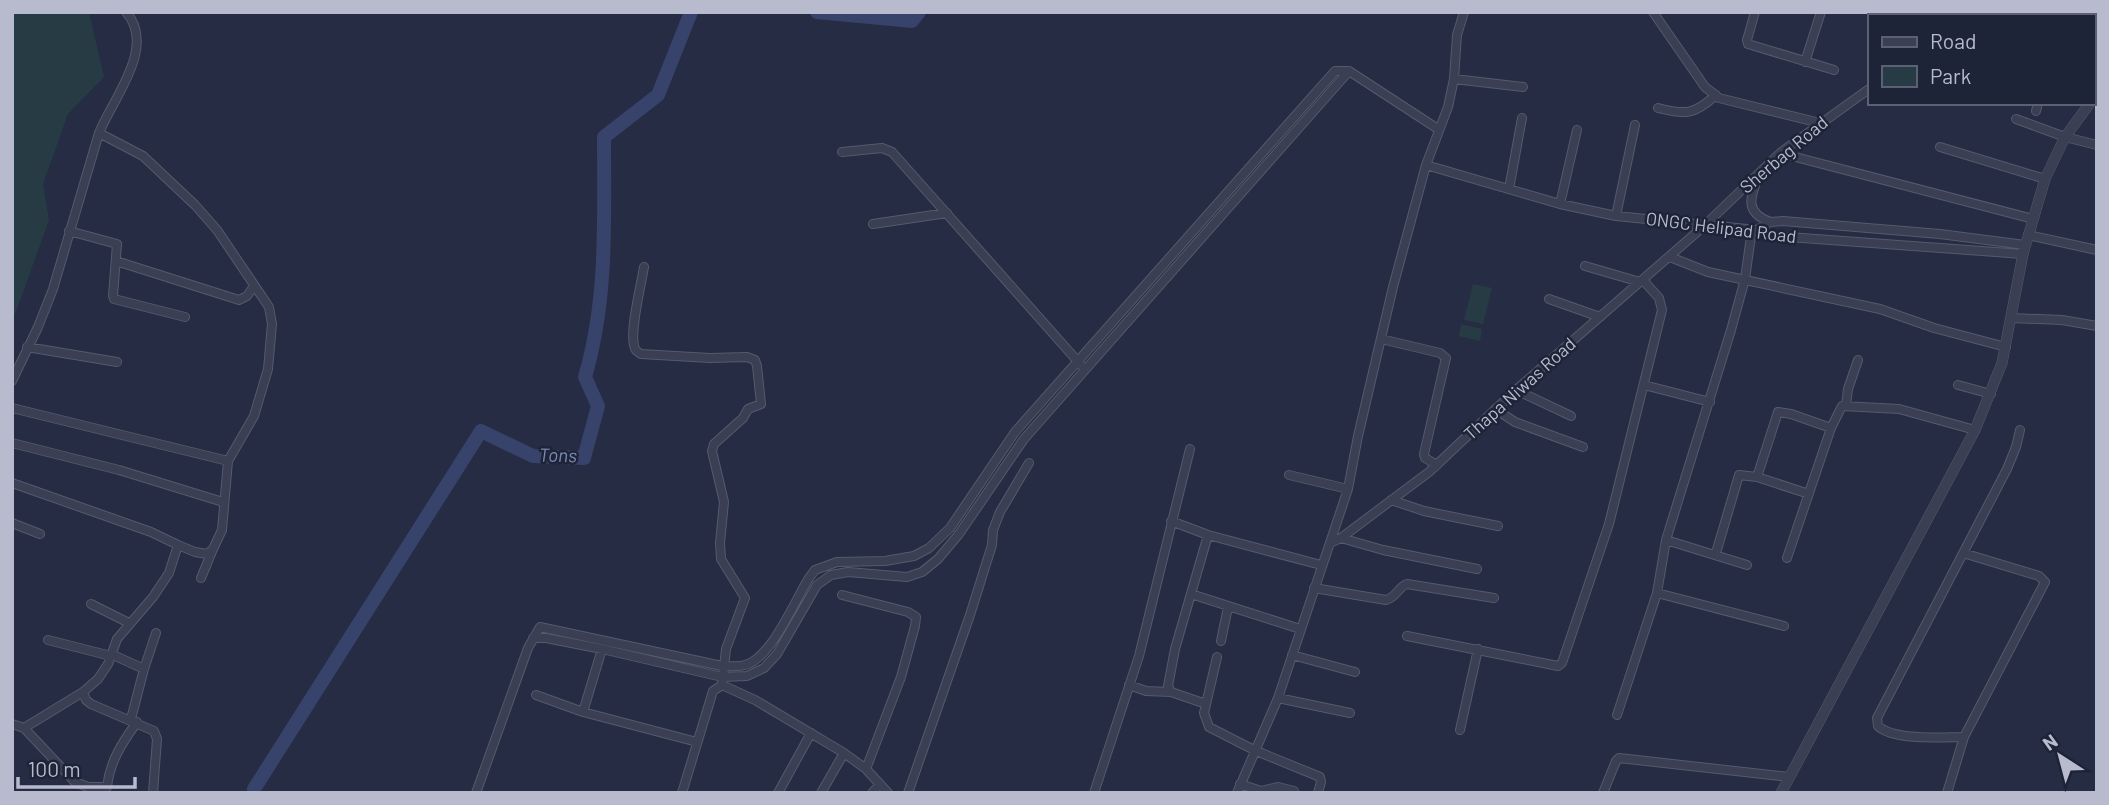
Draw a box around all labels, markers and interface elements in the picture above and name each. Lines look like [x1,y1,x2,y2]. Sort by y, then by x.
legend [1868,14,2095,105]
text: Road [1930,28,1976,53]
text: Park [1930,63,1971,88]
street label: Sherbag Road [1735,111,1832,197]
street label: ONGC Helipad Road [1645,207,1798,247]
street label: Thapa Niwas Road [1459,332,1580,444]
water label: Tons [539,443,577,466]
north arrow [2025,721,2095,791]
text: N [2038,729,2062,755]
scale bar [18,746,135,790]
text: 100 m [28,756,81,781]

